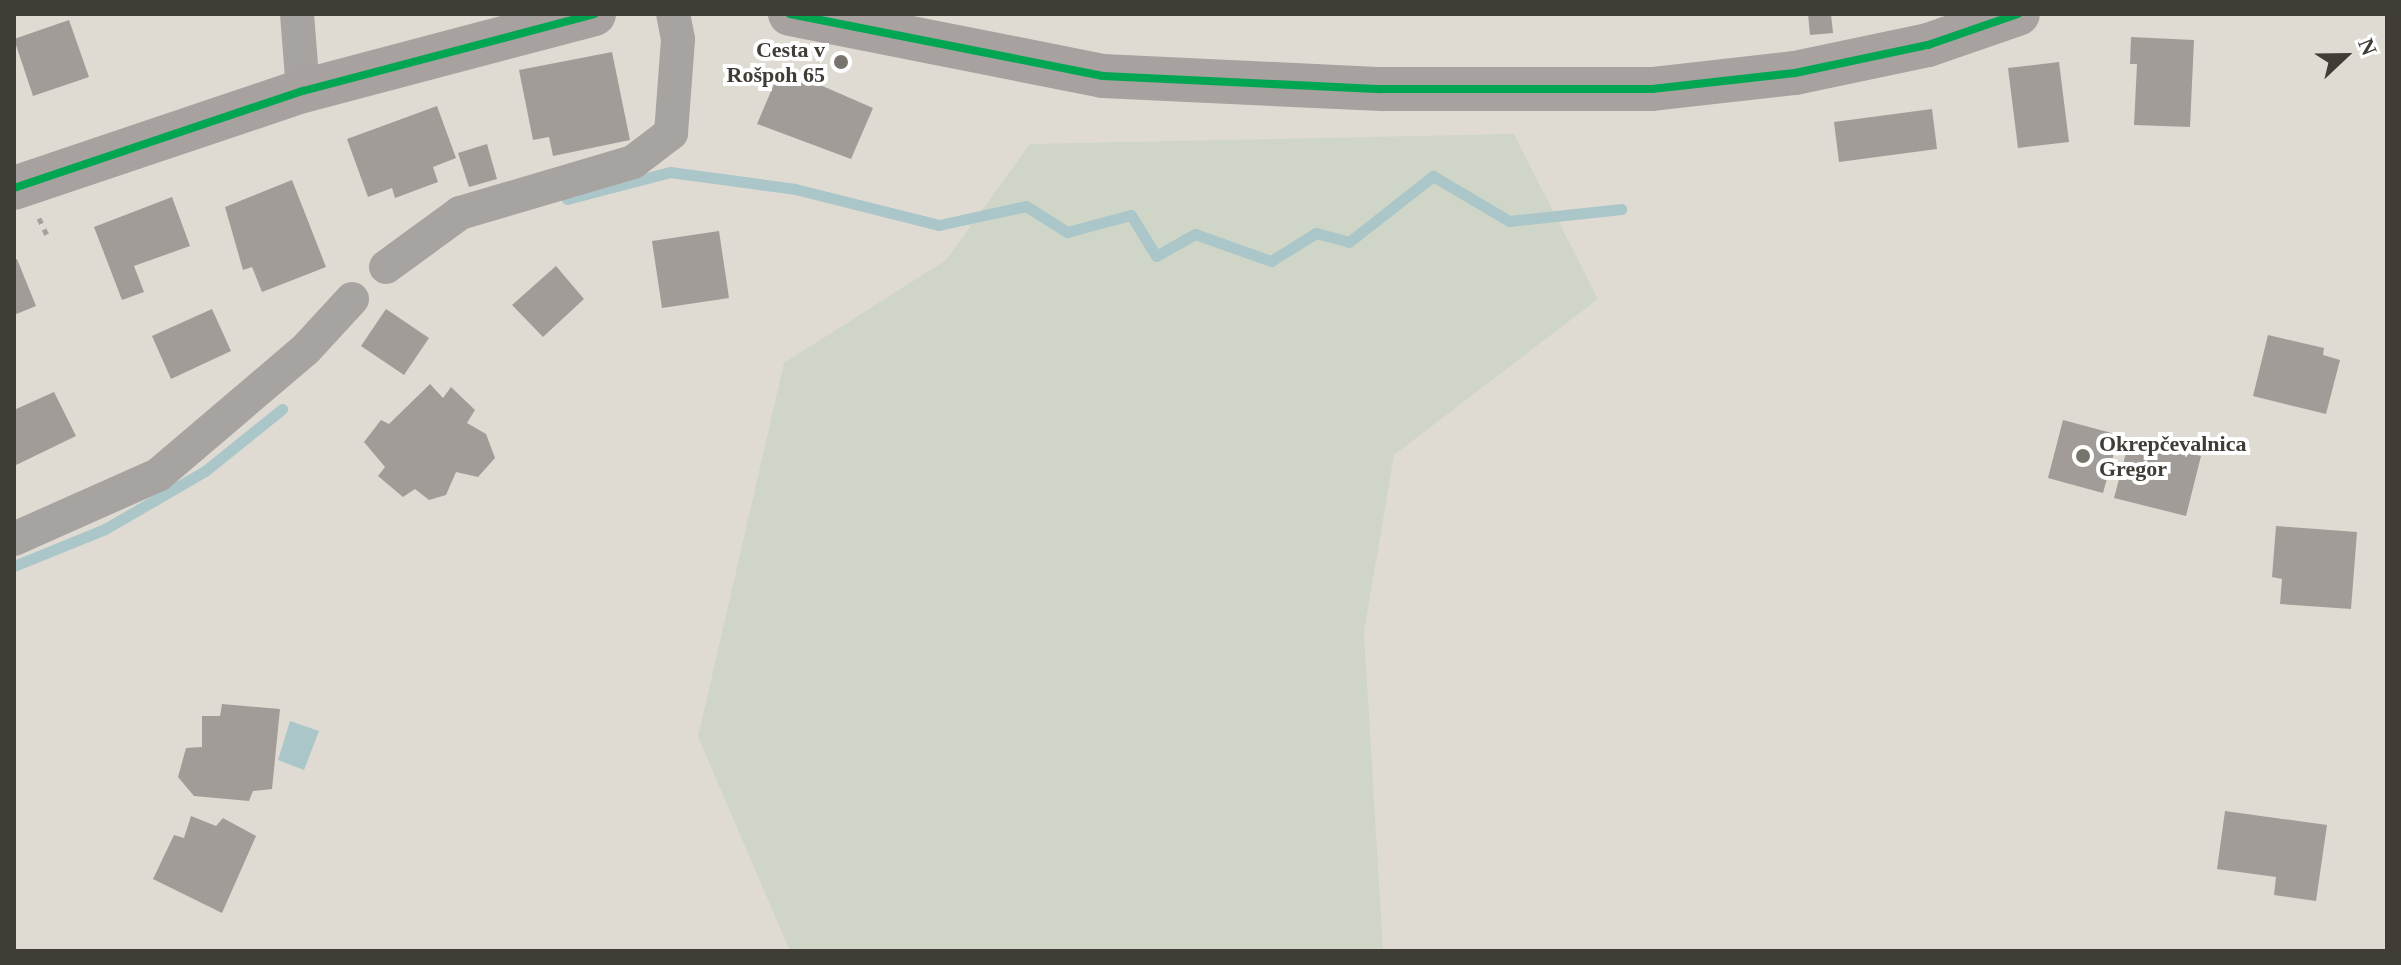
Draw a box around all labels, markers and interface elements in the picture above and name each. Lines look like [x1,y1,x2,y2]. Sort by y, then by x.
north arrow [2305,16,2385,96]
text: N [2353,35,2382,59]
place label: Cesta v Rošpoh 65 [727,36,825,88]
marker: Cesta v Rošpoh 65 [832,53,850,71]
place label: Okrepčevalnica Gregor [2099,430,2246,482]
marker: Okrepčevalnica Gregor [2074,447,2092,465]

